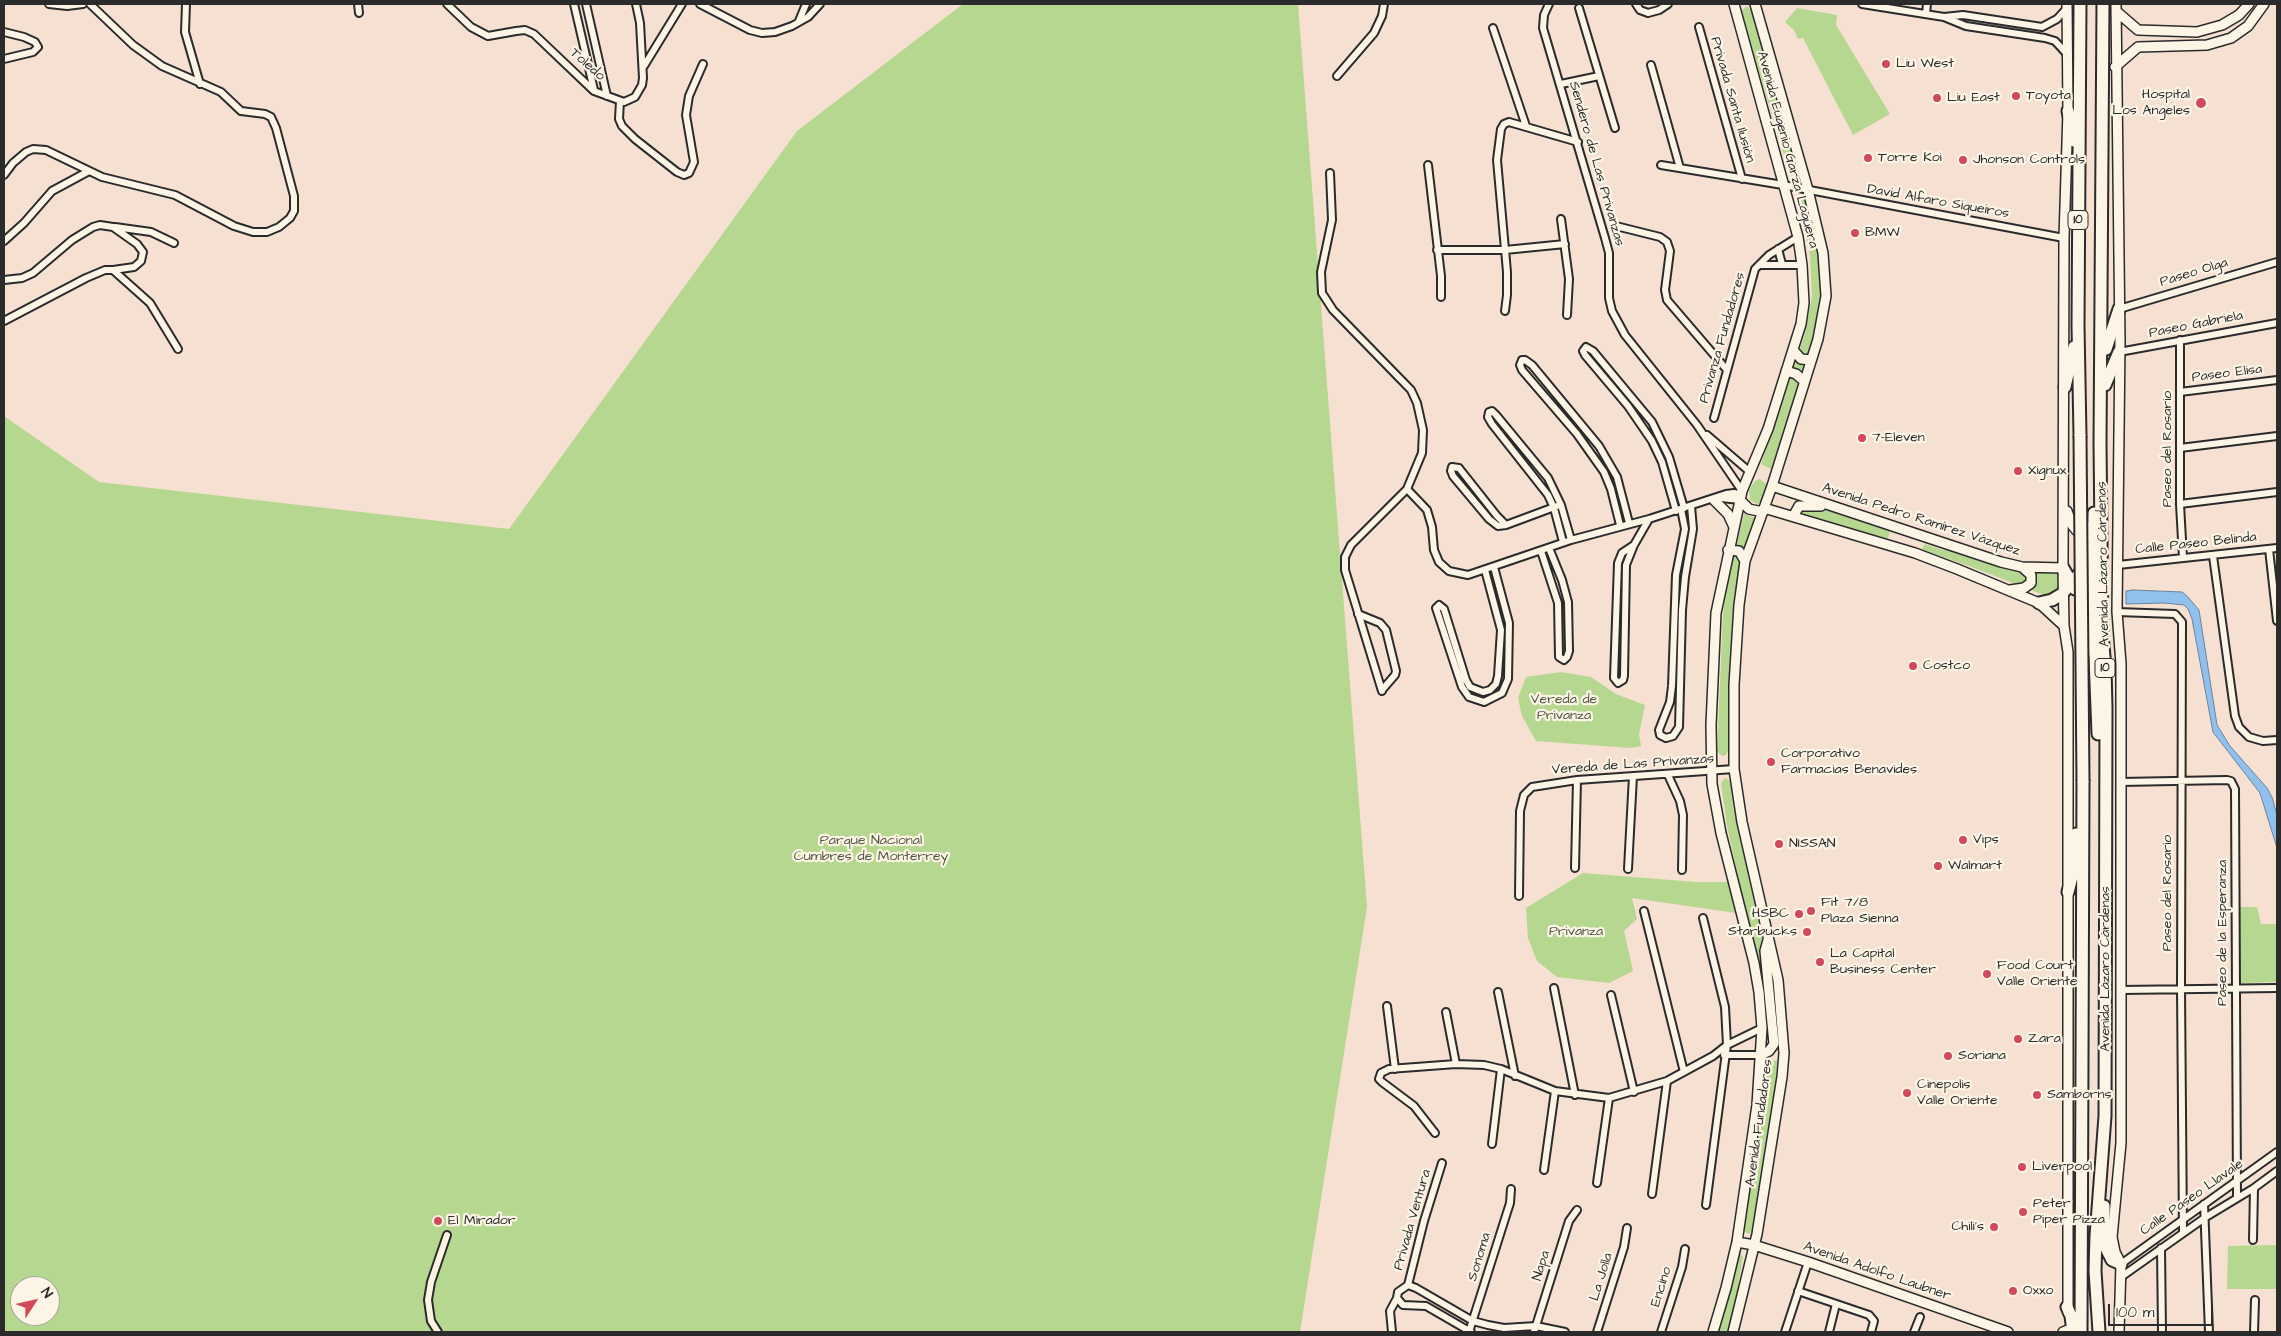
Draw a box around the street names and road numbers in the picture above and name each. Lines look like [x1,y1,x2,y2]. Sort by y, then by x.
street label: Privada Santa Ilusión [1706,35,1758,165]
street label: Toledo [566,45,608,85]
street label: Avenida Eugenio Garza Lagüera [1753,50,1821,250]
street label: Sendero de Las Privanzas [1564,80,1628,248]
street label: David Alfaro Siqueiros [1866,181,2010,223]
road number: 10 [2068,210,2088,230]
street label: Paseo Olga [2158,255,2230,291]
street label: Privanza Fundadores [1696,271,1750,405]
street label: Paseo Gabriela [2147,308,2245,342]
street label: Paseo Elisa [2191,361,2263,387]
street label: Paseo del Rosario [2160,391,2176,507]
street label: Avenida Pedro Ramírez Vázquez [1820,480,2022,560]
street label: Avenida Lázaro Cárdenas [2094,481,2114,647]
street label: Calle Paseo Belinda [2135,529,2257,559]
road number: 10 [2095,658,2115,678]
street label: Vereda de Las Privanzas [1551,751,1715,779]
street label: Paseo del Rosario [2160,835,2176,951]
street label: Paseo de la Esperanza [2215,860,2231,1006]
street label: Avenida Lázaro Cárdenas [2098,886,2114,1052]
street label: Avenida Fundadores [1743,1058,1777,1188]
street label: Calle Paseo Llavale [2137,1156,2247,1240]
street label: Privada Ventura [1391,1168,1435,1272]
street label: Sonoma [1465,1231,1495,1283]
street label: Avenida Adolfo Laubner [1801,1239,1953,1305]
street label: Napa [1529,1249,1555,1283]
street label: La Jolla [1587,1251,1617,1303]
street label: Encino [1648,1265,1676,1309]

